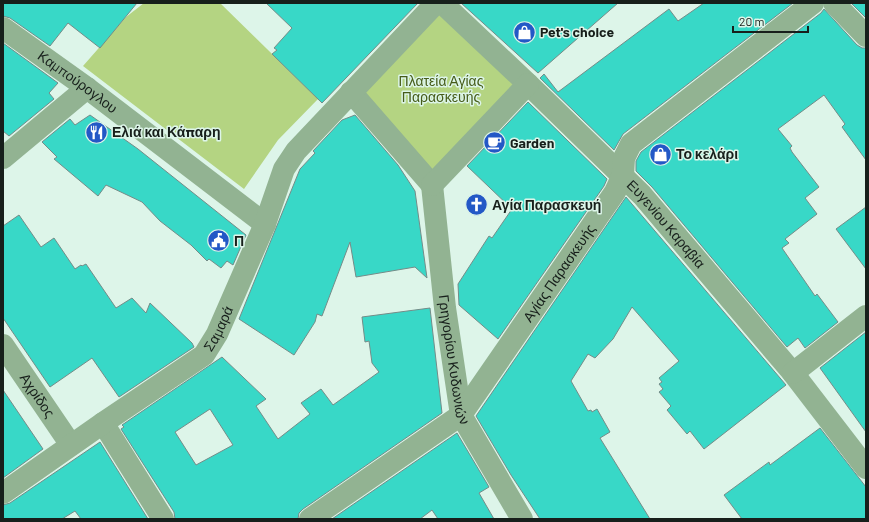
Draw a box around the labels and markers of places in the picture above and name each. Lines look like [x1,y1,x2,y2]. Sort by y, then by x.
shop icon: Pet's choice [512,19,538,45]
place label: Pet's choice [540,23,615,40]
restaurant icon: Ελιά και Κάπαρη [83,119,109,145]
place label: Ελιά και Κάπαρη [112,123,221,140]
cafe icon: Garden [481,130,507,156]
place label: Garden [510,134,554,151]
shop icon: Το κελάρι [648,141,674,167]
place label: Το κελάρι [676,145,738,162]
church icon: Αγία Παρασκευή [464,192,490,218]
place label: Αγία Παρασκευή [492,196,601,213]
public building icon: Π [206,228,232,254]
place label: Π [234,232,244,249]

